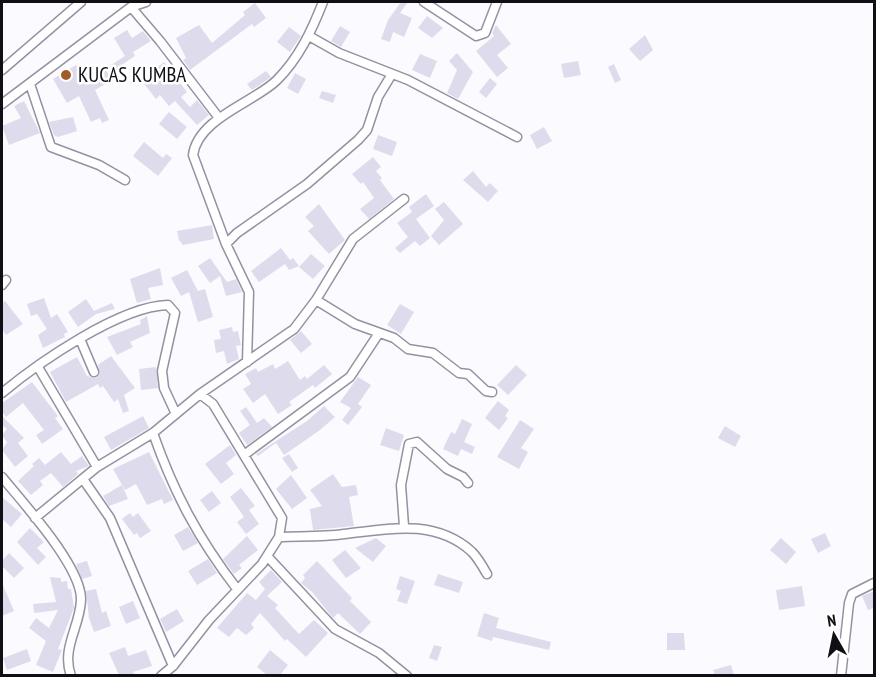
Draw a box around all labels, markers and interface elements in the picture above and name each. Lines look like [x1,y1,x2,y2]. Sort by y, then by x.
place label: KUCAS KUMBA [78,61,186,88]
marker: KUCAS KUMBA [59,68,73,82]
north arrow [804,605,864,665]
text: N [826,610,837,631]

